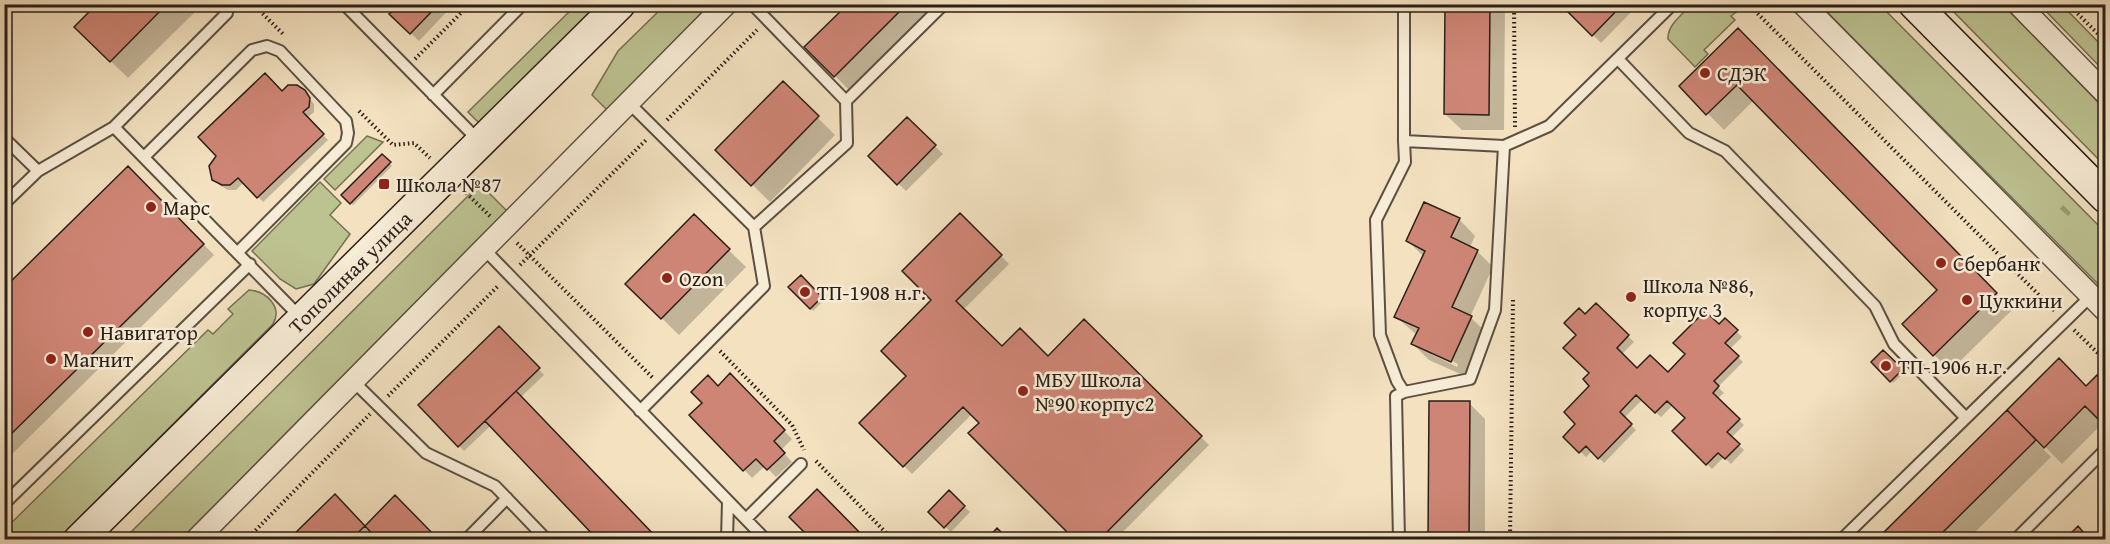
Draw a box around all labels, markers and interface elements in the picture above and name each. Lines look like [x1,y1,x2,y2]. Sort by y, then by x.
place label: СДЭК [1717,58,1767,89]
marker: СДЭК [1698,66,1712,80]
place label: Школа №87 [396,169,502,200]
marker: Школа №87 [377,177,391,191]
place label: Марс [163,192,210,223]
marker: Марс [144,200,158,214]
street label: Тополиная улица [281,203,419,340]
place label: Сбербанк [1953,248,2040,279]
marker: Сбербанк [1934,256,1948,270]
place label: Ozon [679,263,724,294]
place label: Школа №86, корпус 3 [1643,270,1754,325]
marker: Ozon [660,271,674,285]
place label: ТП-1908 н.г. [817,277,926,308]
marker: ТП-1908 н.г. [798,285,812,299]
place label: Цуккини [1979,285,2062,316]
marker: Школа №86, корпус 3 [1624,290,1638,304]
marker: Цуккини [1960,293,1974,307]
place label: Навигатор [100,317,198,348]
marker: Навигатор [81,325,95,339]
place label: Магнит [63,344,133,375]
place label: ТП-1906 н.г. [1898,351,2007,382]
marker: Магнит [44,352,58,366]
marker: ТП-1906 н.г. [1879,359,1893,373]
place label: МБУ Школа №90 корпус2 [1035,364,1155,419]
marker: МБУ Школа №90 корпус2 [1016,384,1030,398]

